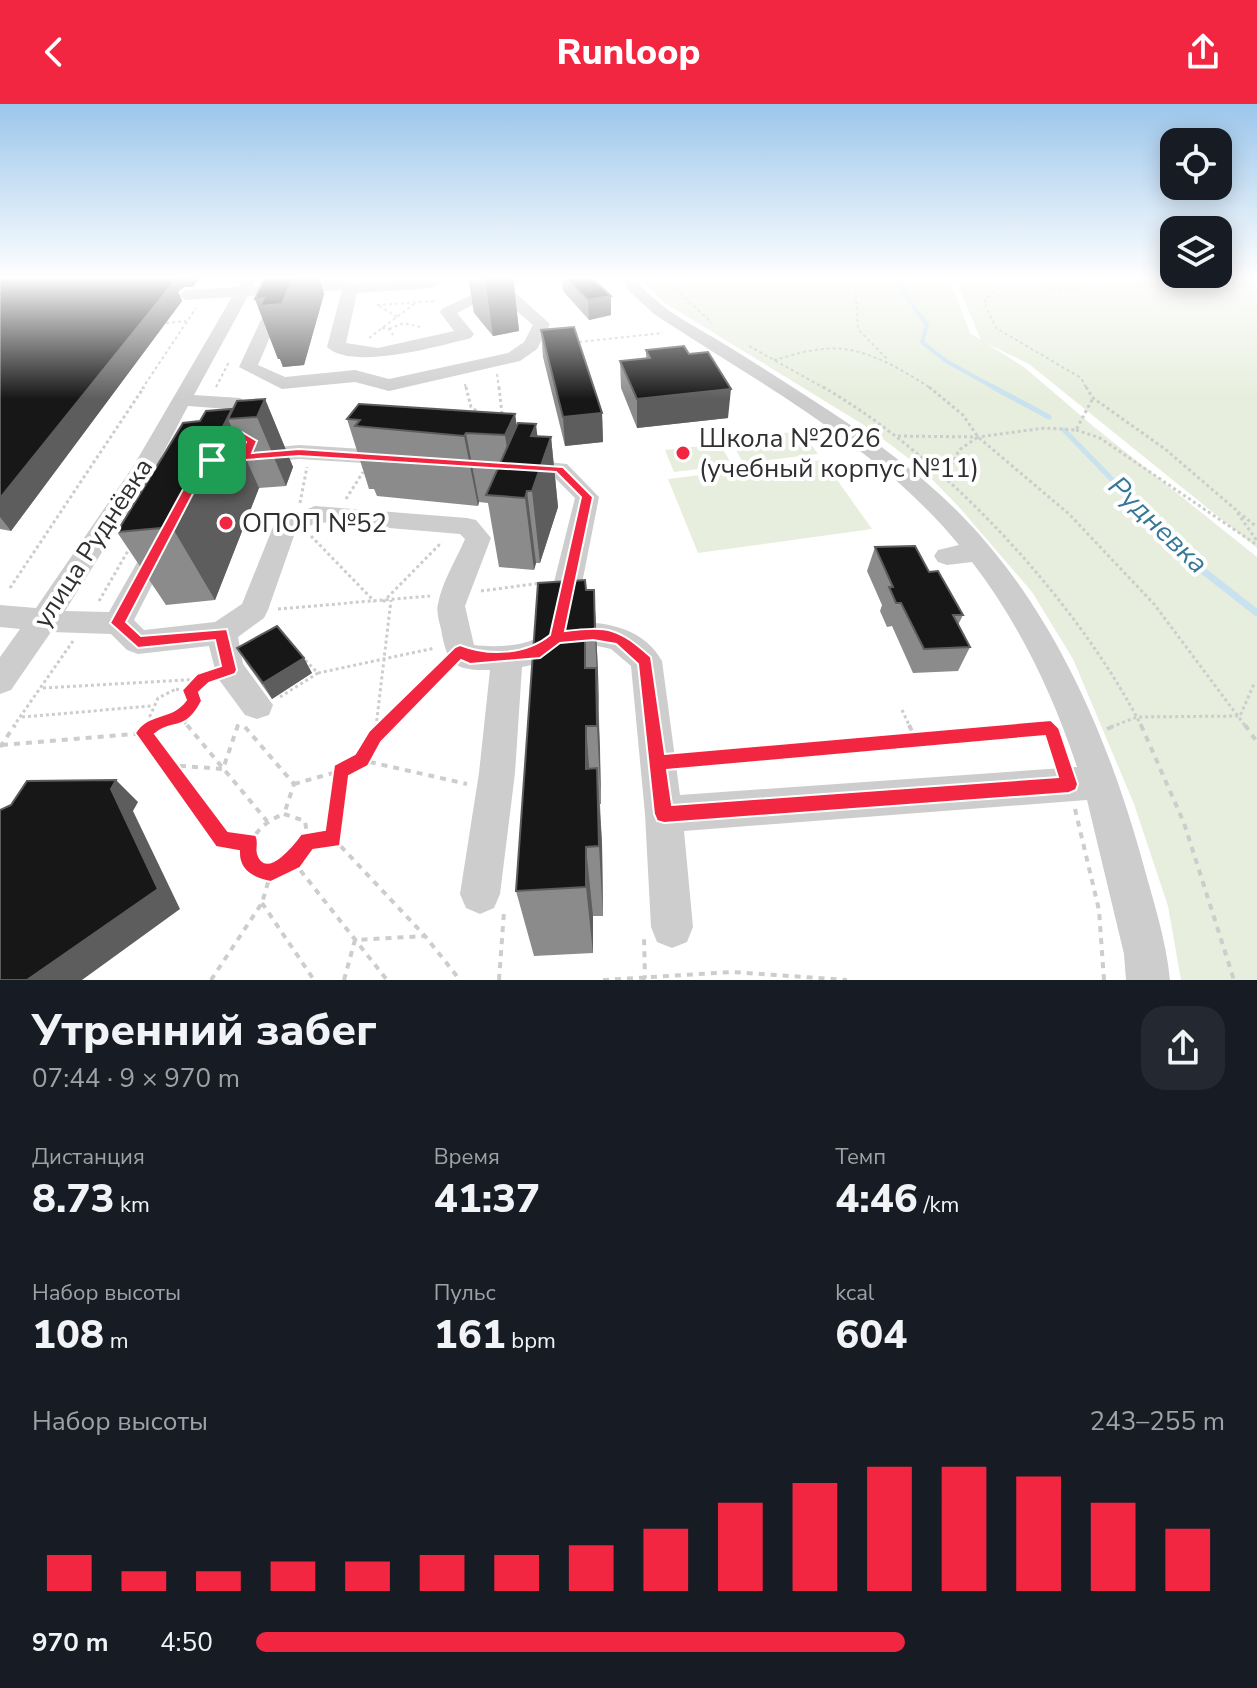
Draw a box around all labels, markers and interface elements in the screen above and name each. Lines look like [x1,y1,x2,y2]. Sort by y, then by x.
text: Runloop [557,28,700,77]
icon: back [32,30,76,74]
icon: share [1181,30,1225,74]
map controls [1160,128,1232,288]
button: locate [1160,128,1232,200]
button: layers [1160,216,1232,288]
place label: Школа №2026 (учебный корпус №11) [699,421,979,486]
pin [178,426,246,494]
icon: arrive [190,438,234,482]
marker: Школа №2026 (учебный корпус №11) [674,444,692,462]
street label: улица Руднёвка [25,451,161,635]
water label: Рудневка [1100,468,1216,582]
place label: ОПОП №52 [242,506,387,541]
marker: ОПОП №52 [217,514,235,532]
text: Утренний забег [32,1001,377,1061]
button: share [1141,1006,1225,1090]
text: 07:44 · 9 × 970 m [32,1061,240,1096]
text: Дистанция [32,1142,145,1172]
text: Время [434,1142,500,1172]
text: Темп [835,1142,886,1172]
text: 8.73 [32,1172,114,1226]
text: 41:37 [434,1172,540,1226]
text: 4:46 [835,1172,918,1226]
text: km [114,1190,150,1220]
text: /km [918,1190,959,1220]
text: Набор высоты [32,1278,181,1308]
text: Пульс [434,1278,496,1308]
text: kcal [835,1278,874,1308]
text: 108 [32,1308,104,1362]
text: 161 [434,1308,506,1362]
text: 604 [835,1308,907,1362]
text: m [104,1326,129,1356]
text: bpm [506,1326,556,1356]
text: Набор высоты [32,1404,208,1439]
text: 243–255 m [1089,1404,1225,1439]
text: 970 m [32,1625,109,1660]
text: 4:50 [160,1625,213,1660]

